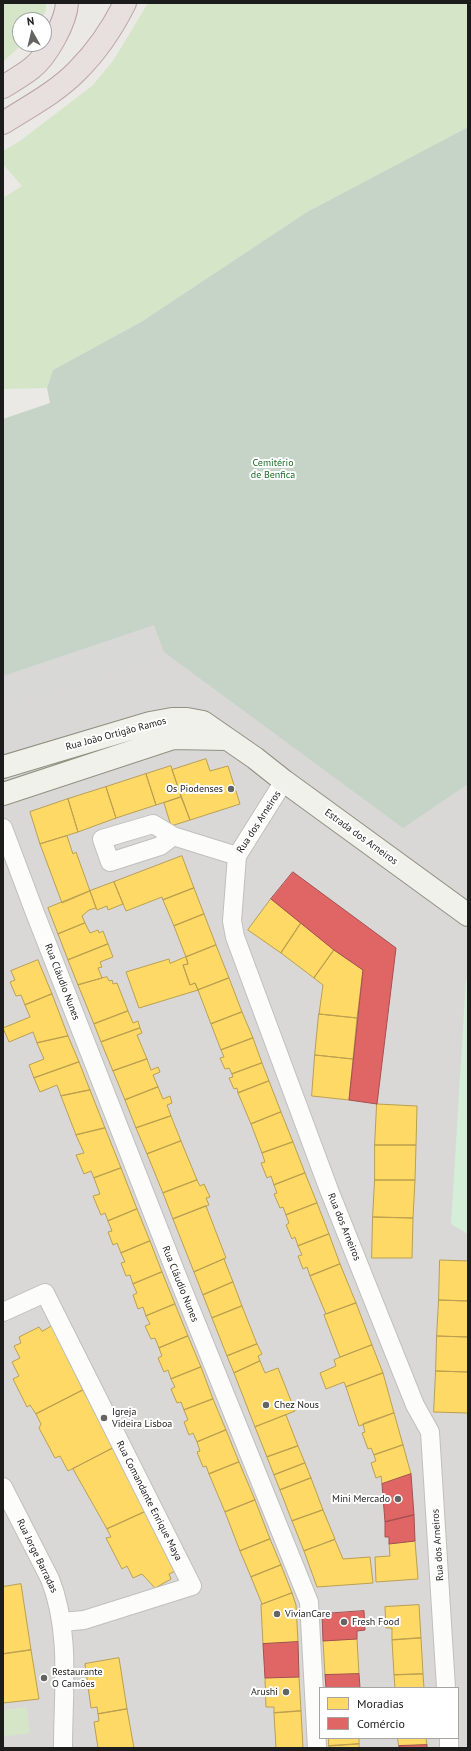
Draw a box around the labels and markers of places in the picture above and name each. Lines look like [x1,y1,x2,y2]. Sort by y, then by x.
place label: Os Piodenses [166,783,223,795]
marker: Os Piodenses [226,784,236,794]
place label: Chez Nous [274,1399,319,1411]
marker: Chez Nous [261,1400,271,1410]
place label: Igreja Videira Lisboa [112,1406,172,1430]
marker: Igreja Videira Lisboa [99,1413,109,1423]
place label: Mini Mercado [332,1493,390,1505]
marker: Mini Mercado [393,1494,403,1504]
place label: VivianCare [285,1608,330,1620]
marker: VivianCare [272,1609,282,1619]
place label: Fresh Food [352,1616,399,1628]
marker: Fresh Food [339,1617,349,1627]
place label: Restaurante O Camões [52,1666,103,1690]
marker: Restaurante O Camões [39,1673,49,1683]
place label: Arushi [251,1686,278,1698]
marker: Arushi [281,1687,291,1697]

